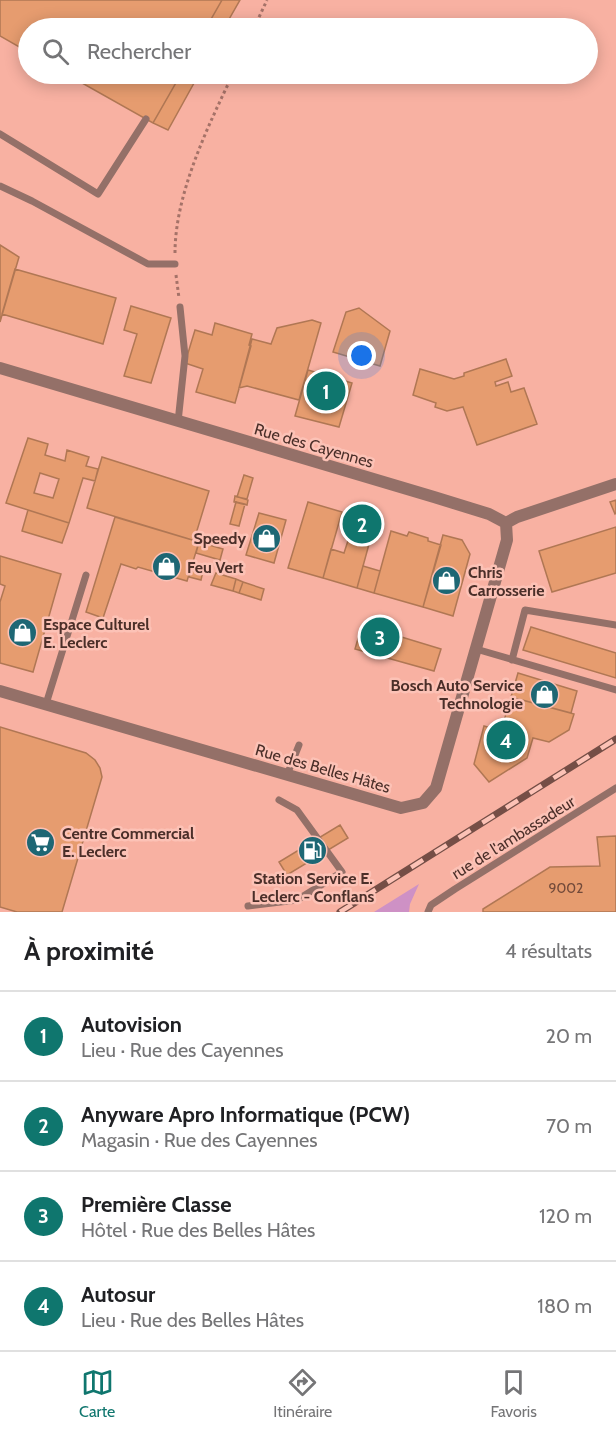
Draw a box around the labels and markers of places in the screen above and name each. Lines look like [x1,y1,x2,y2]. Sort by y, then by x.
pin: 1 [306,368,346,414]
pin: 2 [342,502,382,546]
shop icon: Speedy [251,522,283,554]
place label: Speedy [193,529,246,548]
shop icon: Feu Vert [150,551,182,583]
place label: Feu Vert [187,558,244,577]
place label: Chris Carrosserie [468,563,544,600]
shop icon: Chris Carrosserie [431,565,463,597]
pin: 3 [360,614,400,660]
place label: Espace Culturel E. Leclerc [43,615,149,652]
shop icon: Espace Culturel E. Leclerc [6,617,38,649]
place label: Bosch Auto Service Technologie [391,676,523,713]
shop icon: Bosch Auto Service Technologie [528,678,560,710]
pin: 4 [486,718,526,762]
place label: Centre Commercial E. Leclerc [62,824,194,861]
supermarket icon: Centre Commercial E. Leclerc [25,826,57,858]
fuel station icon: Station Service E. Leclerc - Conflans [297,834,329,866]
place label: Station Service E. Leclerc - Conflans [252,869,375,906]

